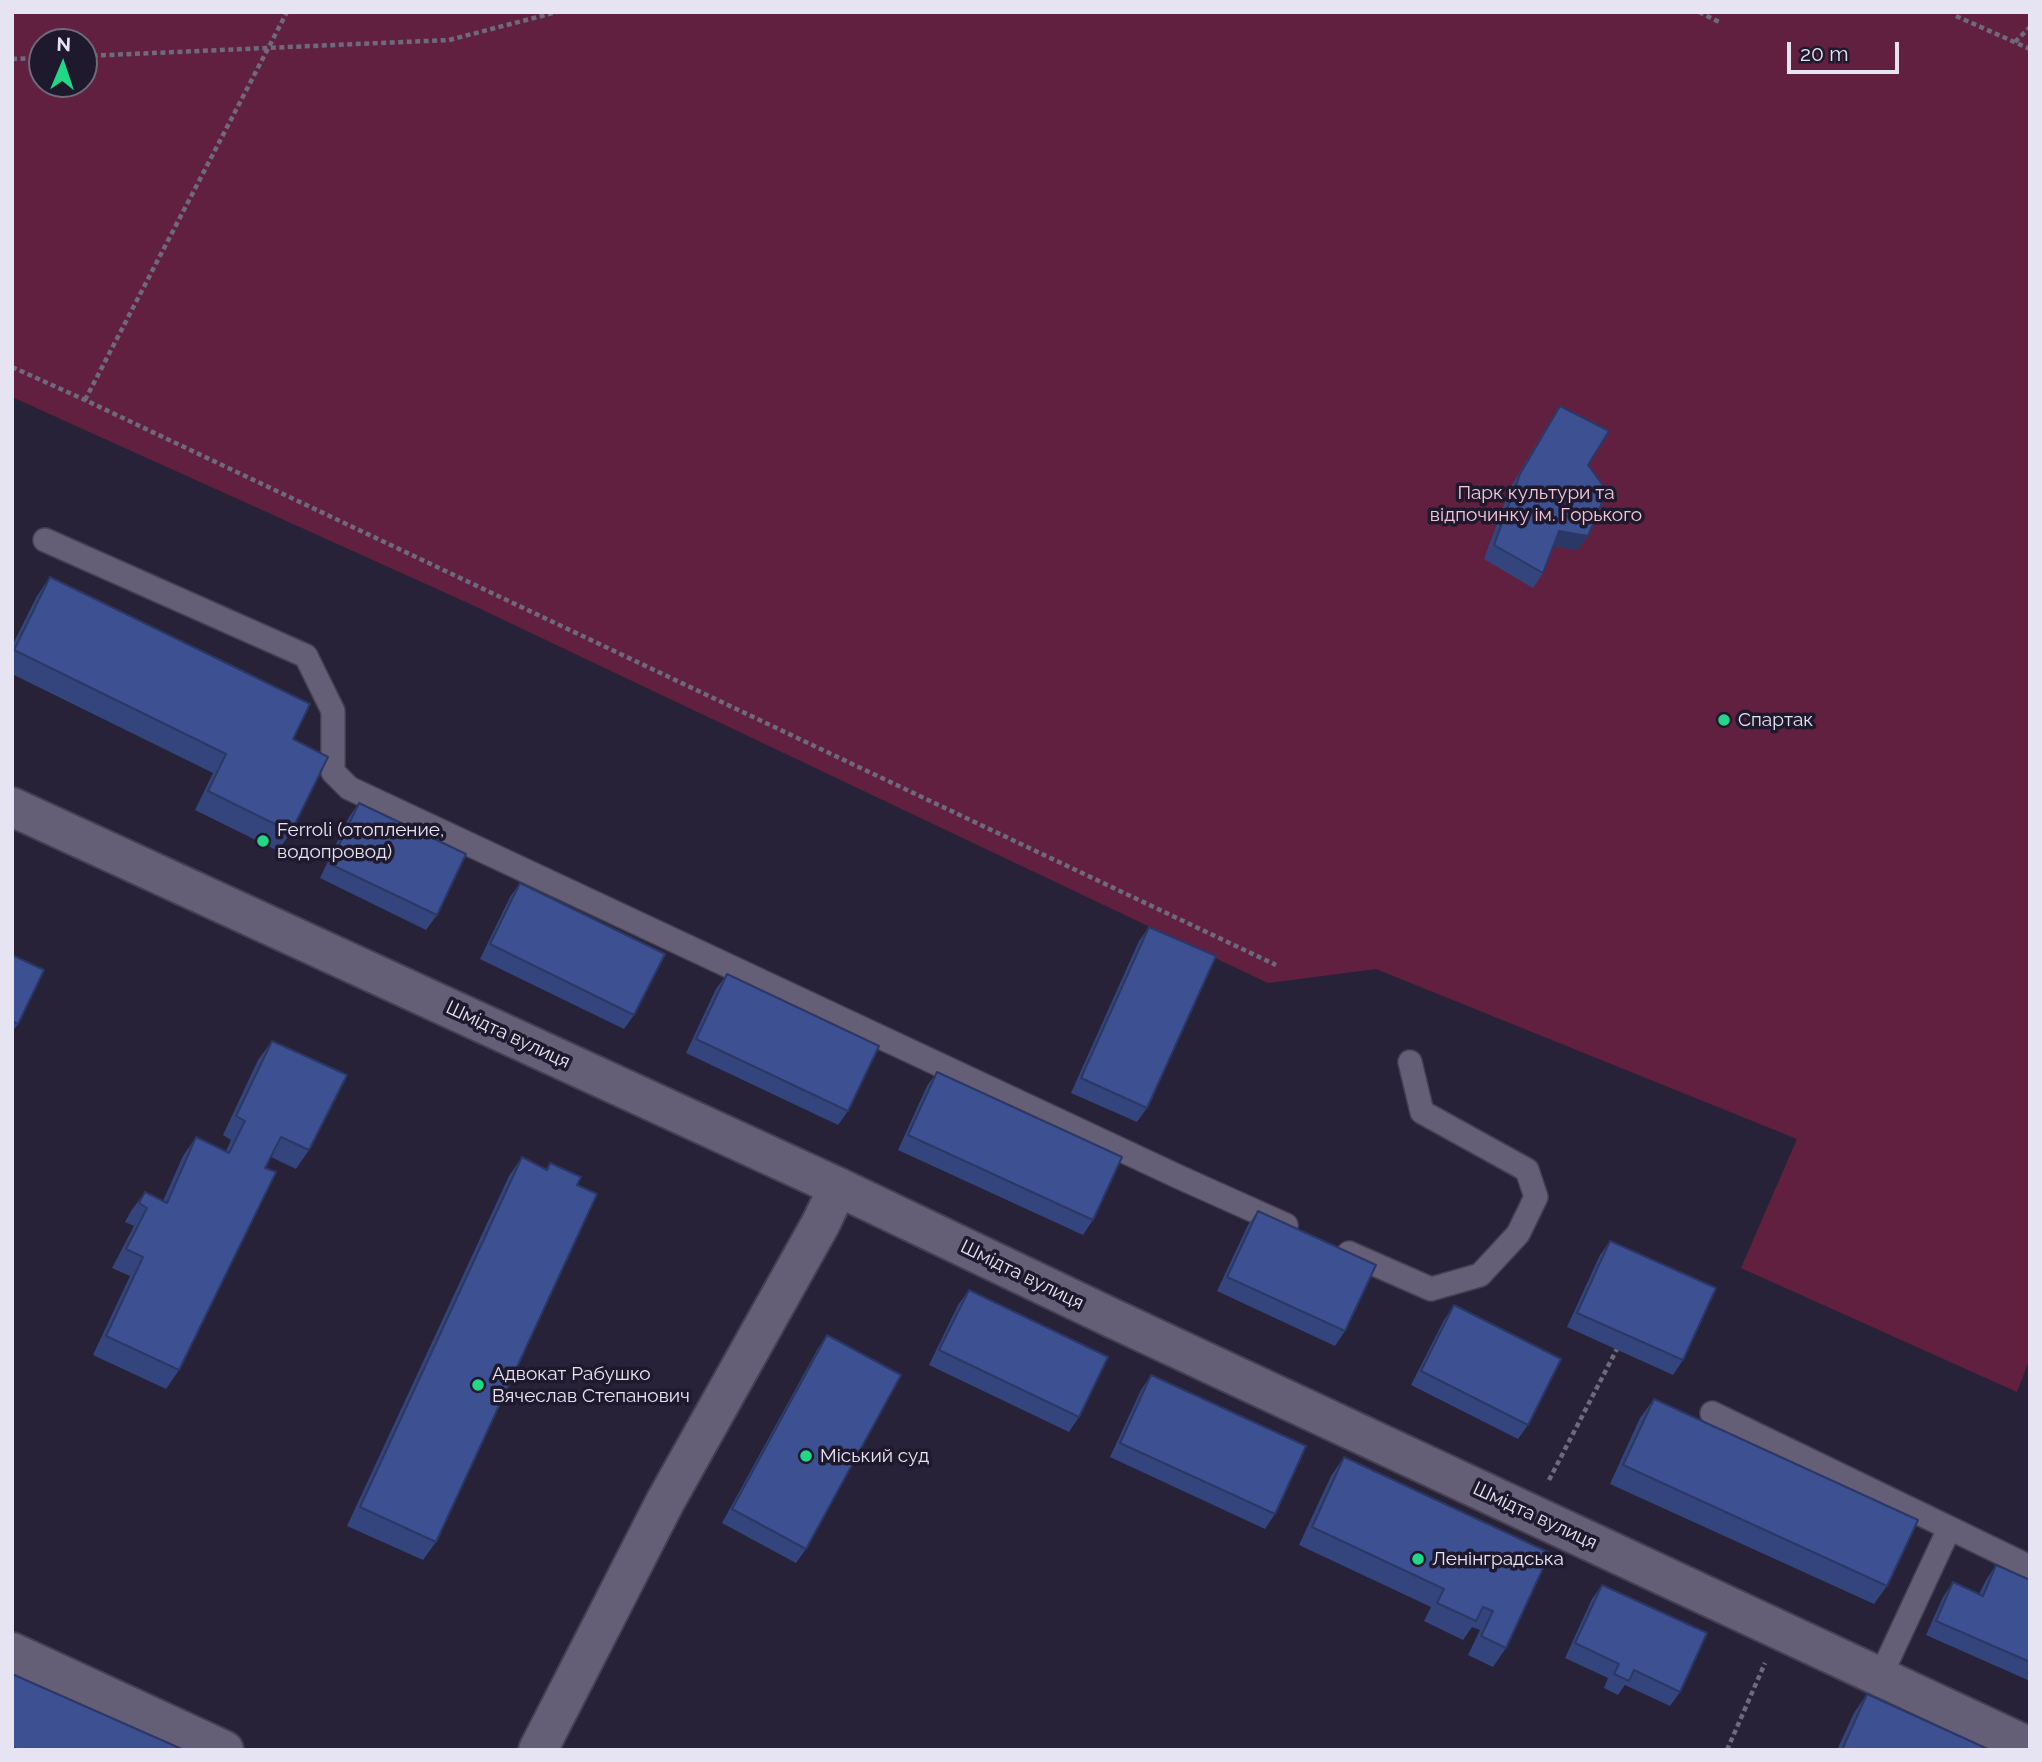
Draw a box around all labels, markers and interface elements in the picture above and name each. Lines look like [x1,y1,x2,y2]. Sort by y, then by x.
north arrow [28,28,98,98]
scale bar [1790,28,1902,72]
text: N [56,33,71,55]
text: 20 m [1800,41,1848,66]
park label: Парк культури та відпочинку ім. Горького [1430,482,1642,526]
place label: Спартак [1738,709,1813,731]
marker: Спартак [1716,712,1732,728]
place label: Ferroli (отопление, водопровод) [277,819,444,863]
marker: Ferroli (отопление, водопровод) [255,833,271,849]
street label: Шмідта вулиця [442,996,574,1074]
street label: Шмідта вулиця [957,1235,1087,1315]
place label: Адвокат Рабушко Вячеслав Степанович [492,1363,690,1407]
marker: Адвокат Рабушко Вячеслав Степанович [470,1377,486,1393]
place label: Міський суд [820,1445,929,1467]
marker: Міський суд [798,1448,814,1464]
street label: Шмідта вулиця [1469,1477,1601,1555]
place label: Ленінградська [1432,1548,1564,1570]
marker: Ленінградська [1410,1551,1426,1567]

